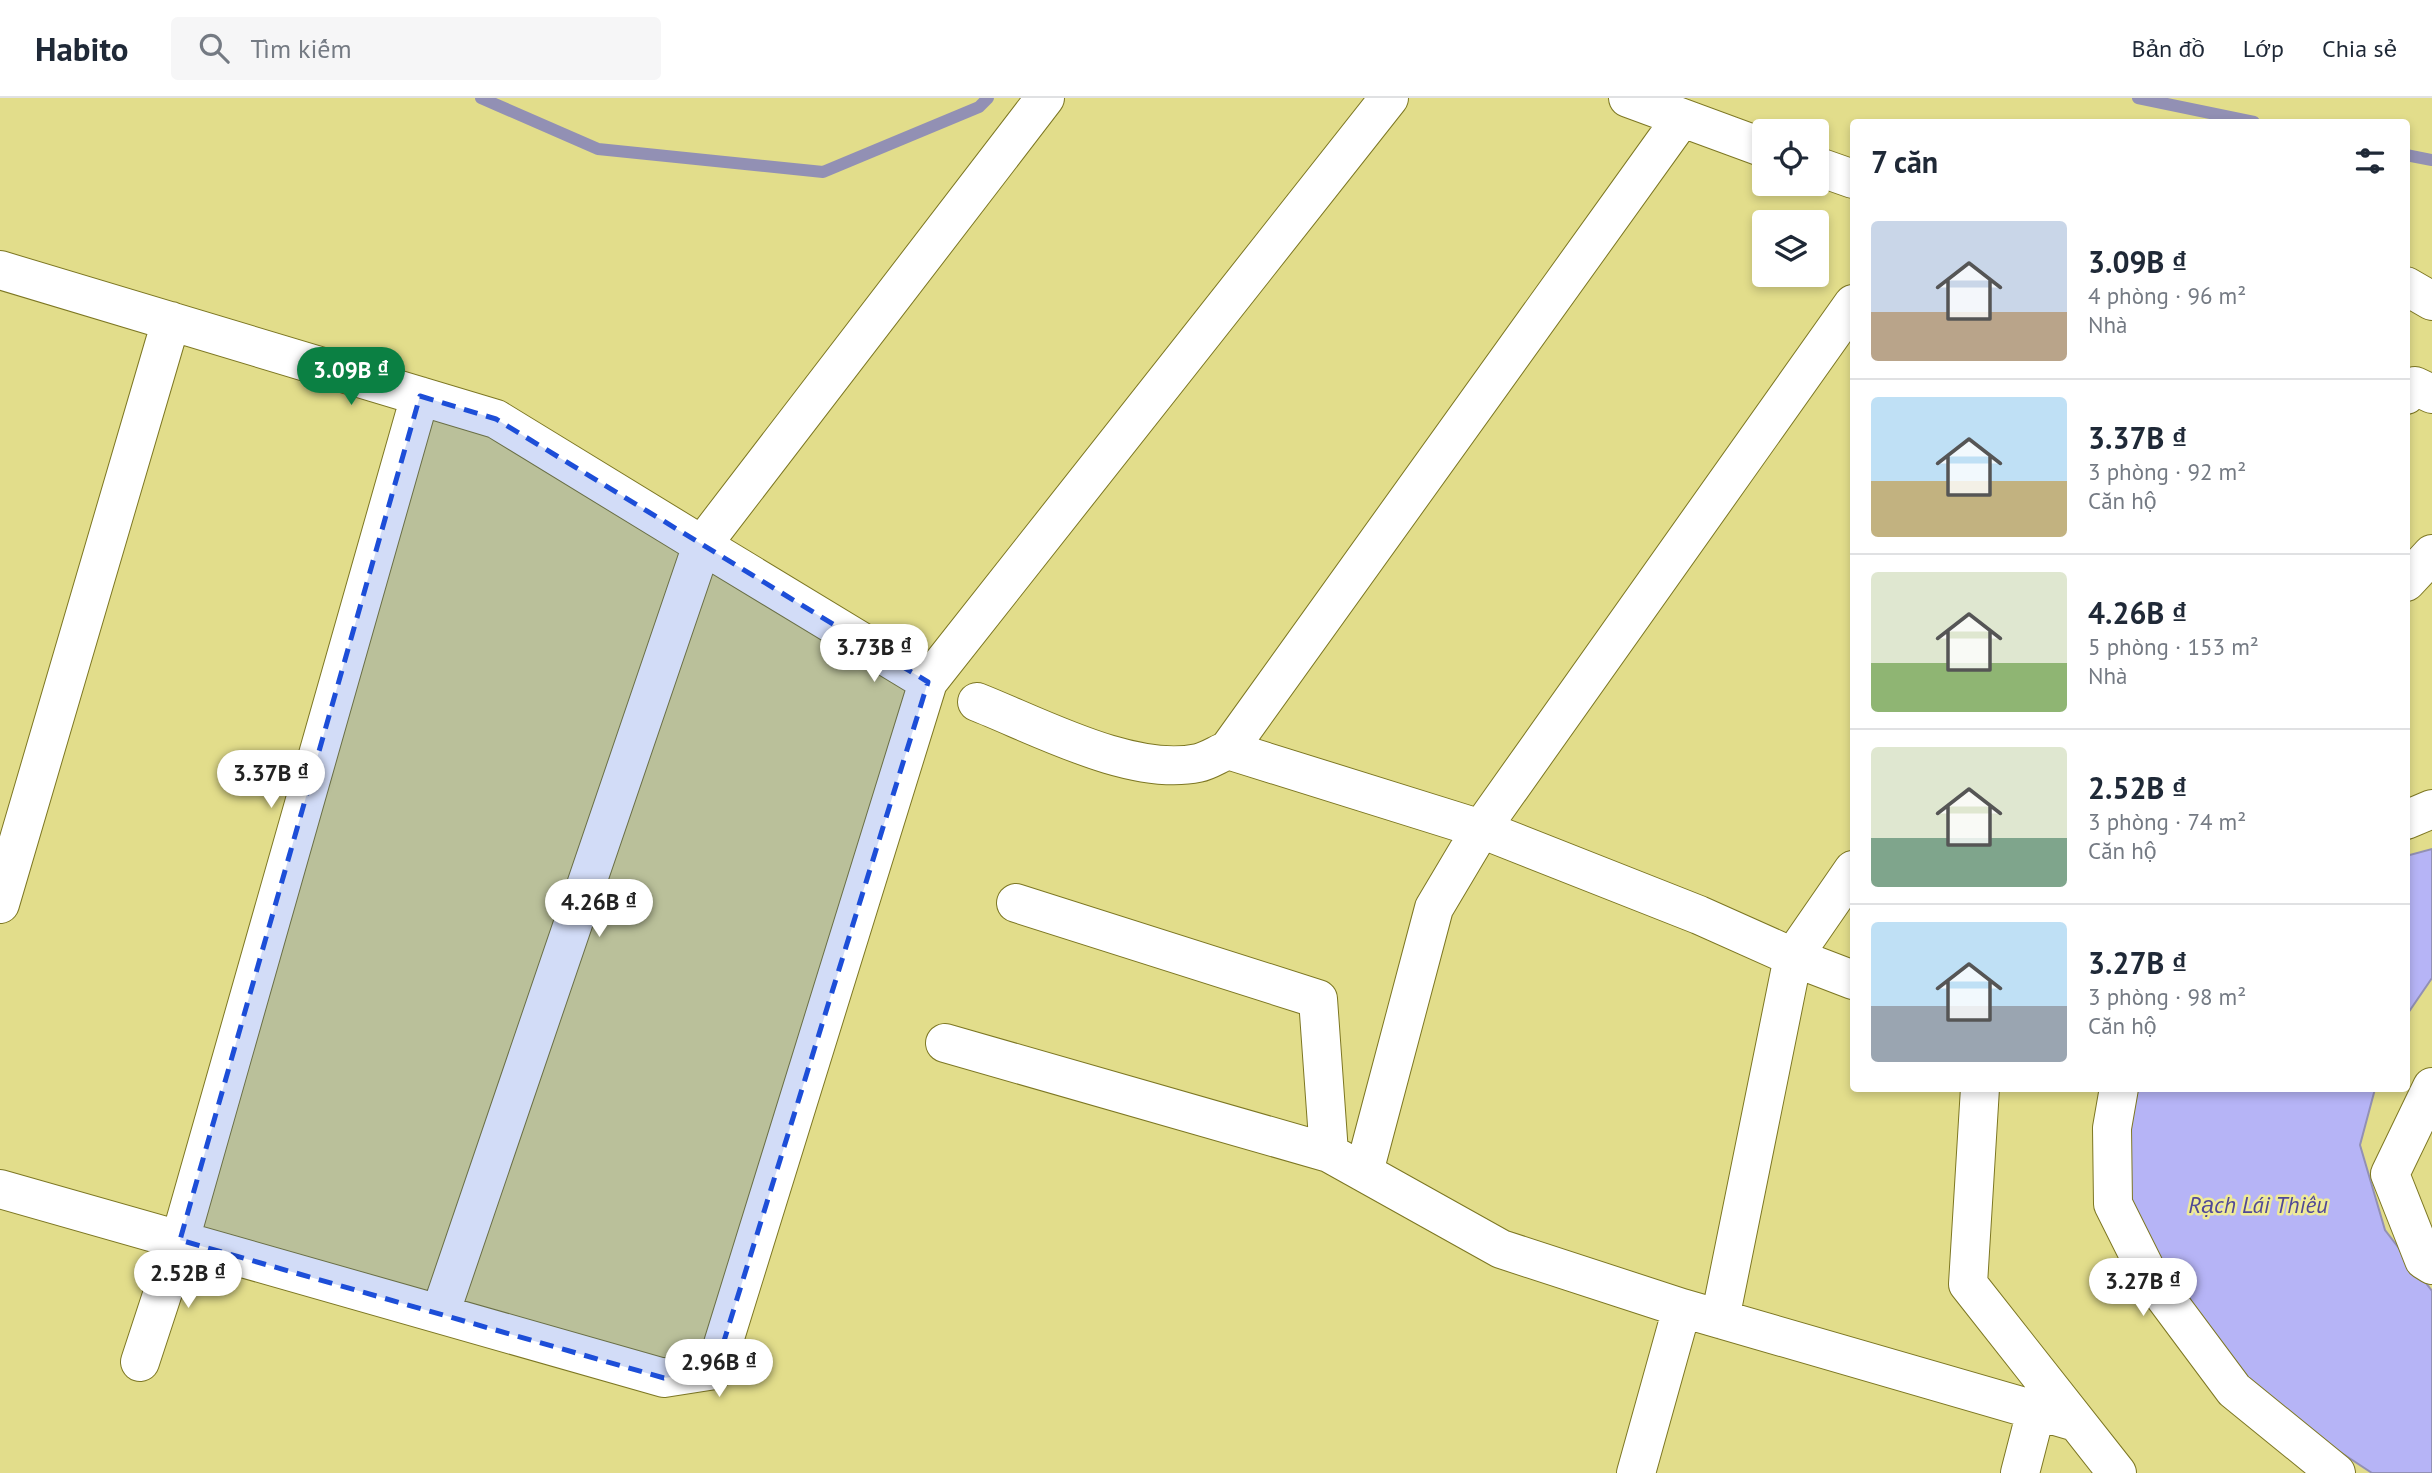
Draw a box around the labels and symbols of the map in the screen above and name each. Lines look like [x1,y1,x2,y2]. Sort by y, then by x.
pin: 3.09B ₫ [286,348,416,407]
pin: 3.73B ₫ [809,624,939,684]
pin: 3.37B ₫ [206,750,336,810]
pin: 4.26B ₫ [534,880,664,939]
water label: Rạch Lái Thiêu [2188,1190,2328,1219]
pin: 2.52B ₫ [123,1250,253,1310]
pin: 3.27B ₫ [2078,1258,2208,1318]
pin: 2.96B ₫ [654,1340,784,1399]

